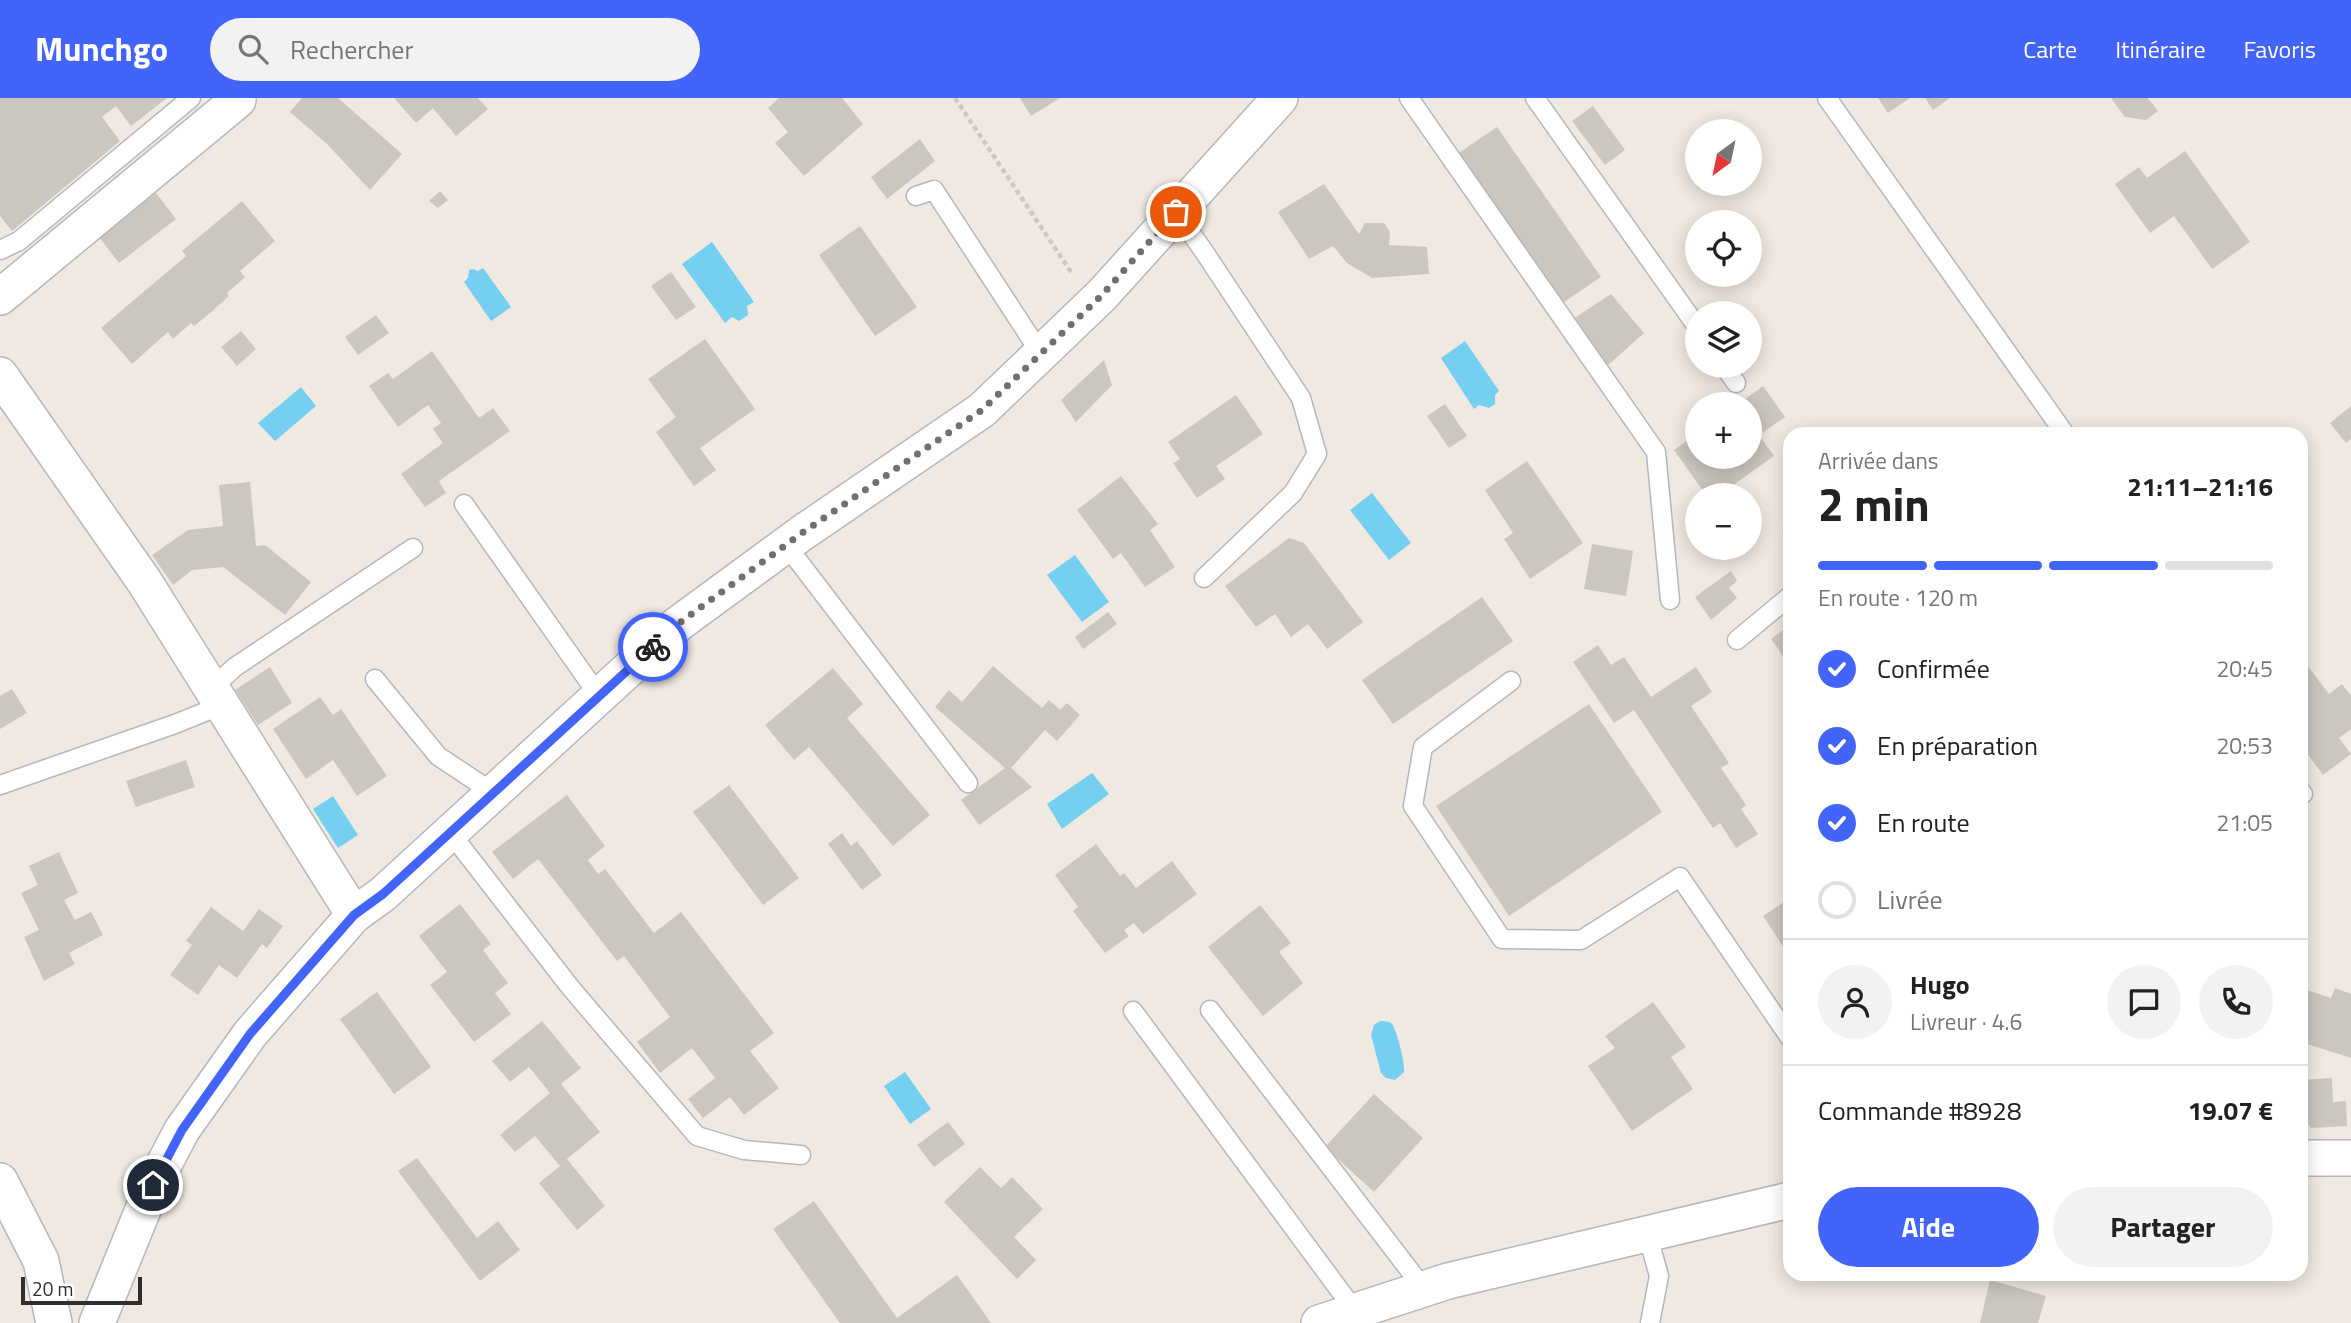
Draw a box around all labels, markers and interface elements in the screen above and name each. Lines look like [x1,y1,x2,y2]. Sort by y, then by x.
search box [210,18,700,81]
text: Munchgo [35,24,168,74]
icon: search [234,30,272,68]
text: Rechercher [290,30,413,69]
text: Carte [2023,31,2077,67]
text: Itinéraire [2115,31,2206,67]
text: Favoris [2244,31,2316,67]
north arrow [1685,119,1762,196]
map controls [1685,119,1762,560]
pin [1146,182,1206,242]
icon: bag [1157,193,1195,231]
button: locate [1685,210,1762,287]
button: layers [1685,301,1762,378]
button: + [1685,392,1762,469]
text: Arrivée dans [1818,443,1939,478]
text: 21:11–21:16 [2127,467,2273,506]
text: 2 min [1818,469,1930,539]
button: − [1685,483,1762,560]
text: En route · 120 m [1818,580,1978,615]
courier [618,612,688,682]
icon: bike [634,628,672,666]
text: Confirmée [1877,649,1990,688]
icon: check [1818,650,1856,688]
text: 20:45 [2216,651,2273,686]
text: En préparation [1877,726,2038,765]
icon: check [1818,727,1856,765]
text: 20:53 [2216,728,2273,763]
text: En route [1877,803,1970,842]
icon: check [1818,804,1856,842]
text: 21:05 [2216,805,2273,840]
text: Livrée [1877,880,1943,919]
button: person [1818,965,1892,1039]
text: Hugo [1910,965,1970,1004]
button: chat [2107,965,2181,1039]
button: phone [2199,965,2273,1039]
text: Livreur · 4.6 [1910,1004,2022,1039]
text: Commande #8928 [1818,1091,2021,1130]
text: 19.07 € [2188,1091,2273,1130]
pin [123,1155,183,1215]
icon: home [134,1166,172,1204]
button: Aide [1818,1187,2039,1267]
button: Partager [2053,1187,2273,1267]
scale bar [21,1274,142,1306]
text: 20 m [32,1274,73,1303]

